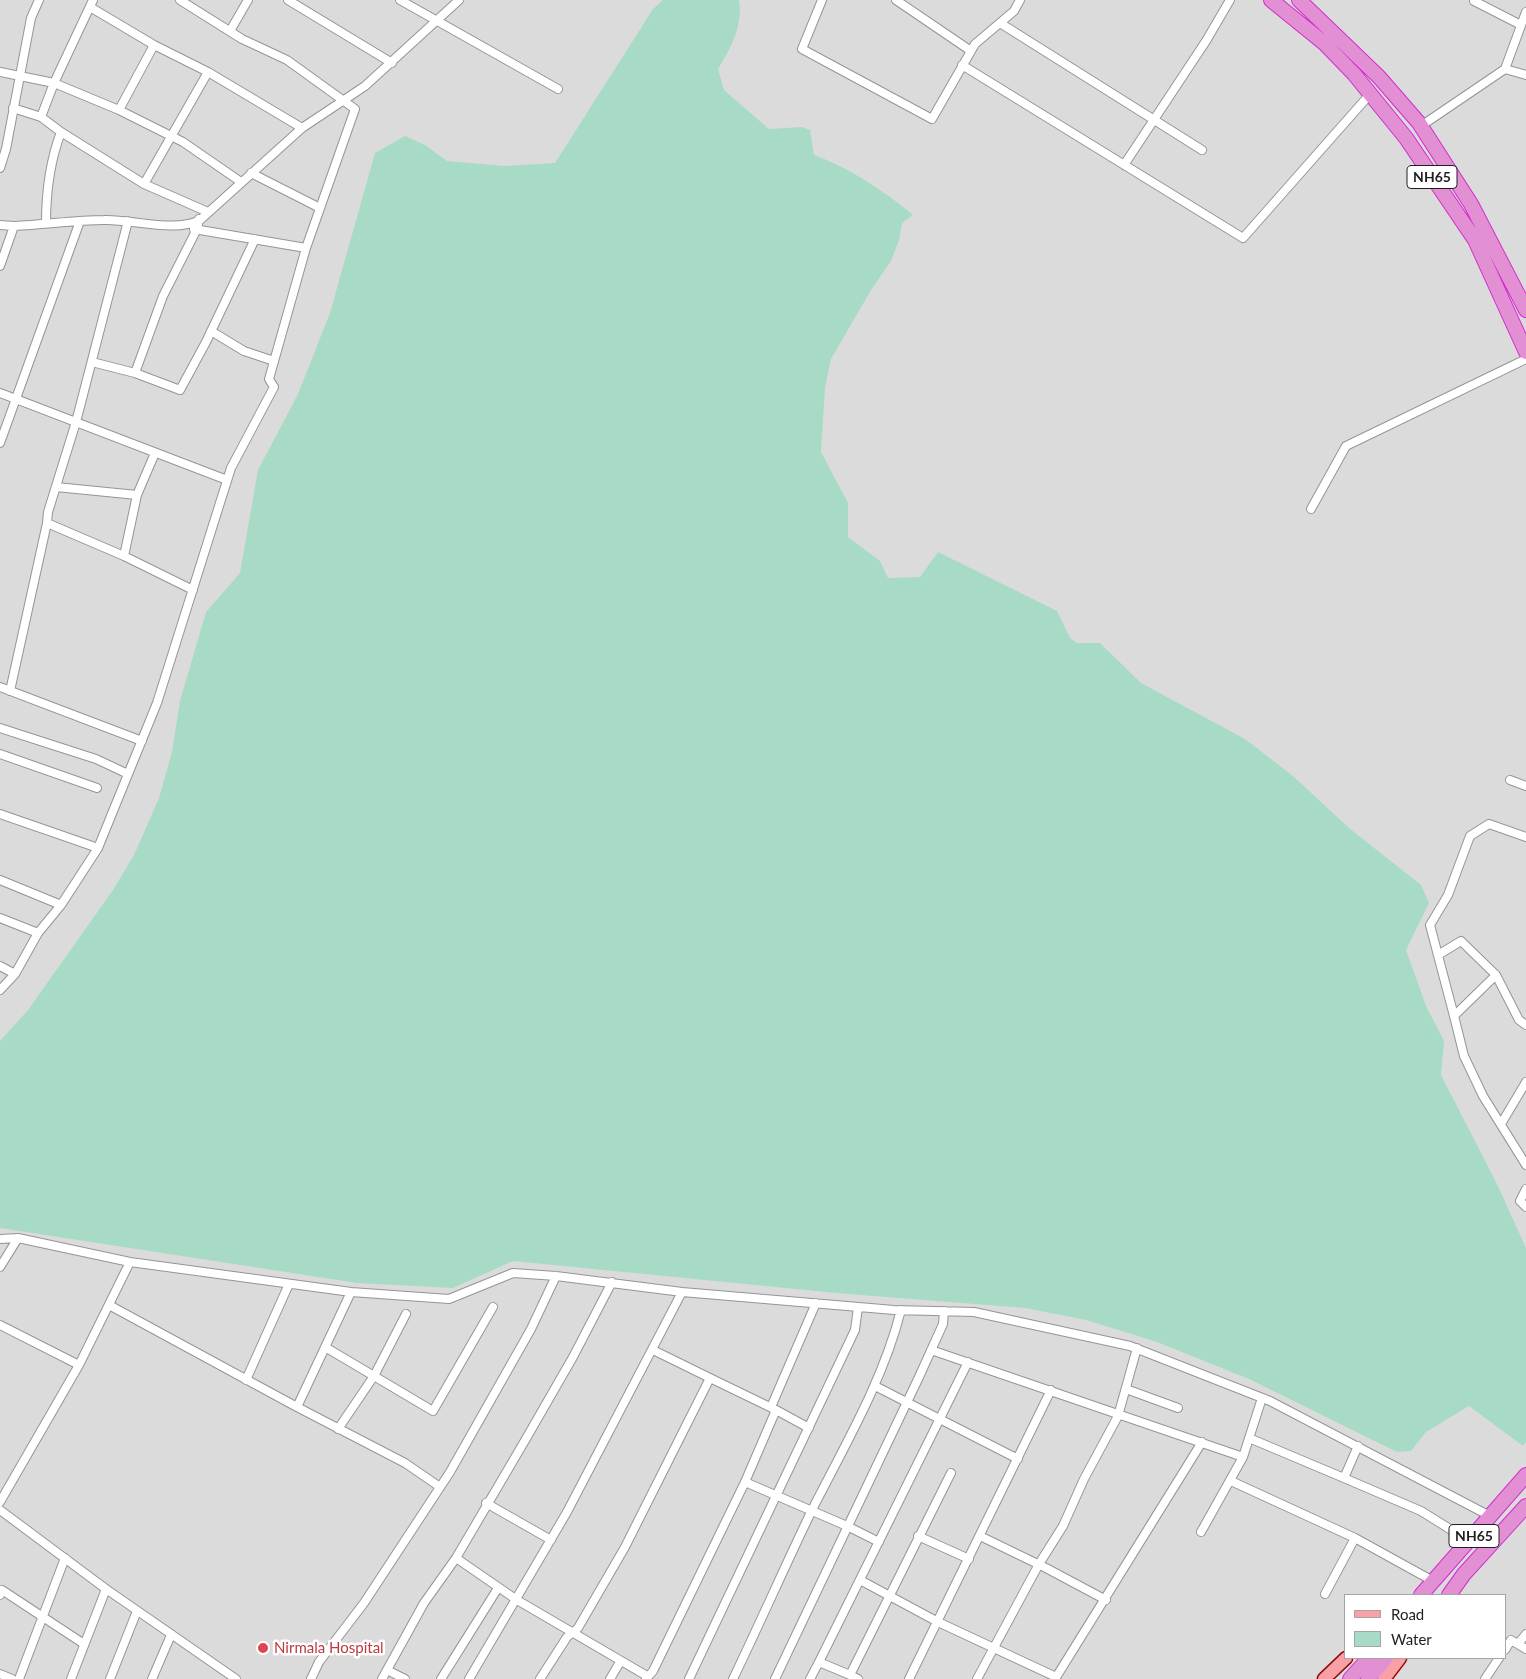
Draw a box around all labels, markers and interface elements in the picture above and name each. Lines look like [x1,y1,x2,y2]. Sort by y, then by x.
road number: NH65 [1407,166,1457,188]
road number: NH65 [1449,1524,1499,1548]
legend [1344,1594,1506,1659]
text: Road [1391,1605,1424,1623]
text: Water [1391,1630,1432,1648]
place label: Nirmala Hospital [274,1639,384,1657]
marker: Nirmala Hospital [256,1641,270,1655]

